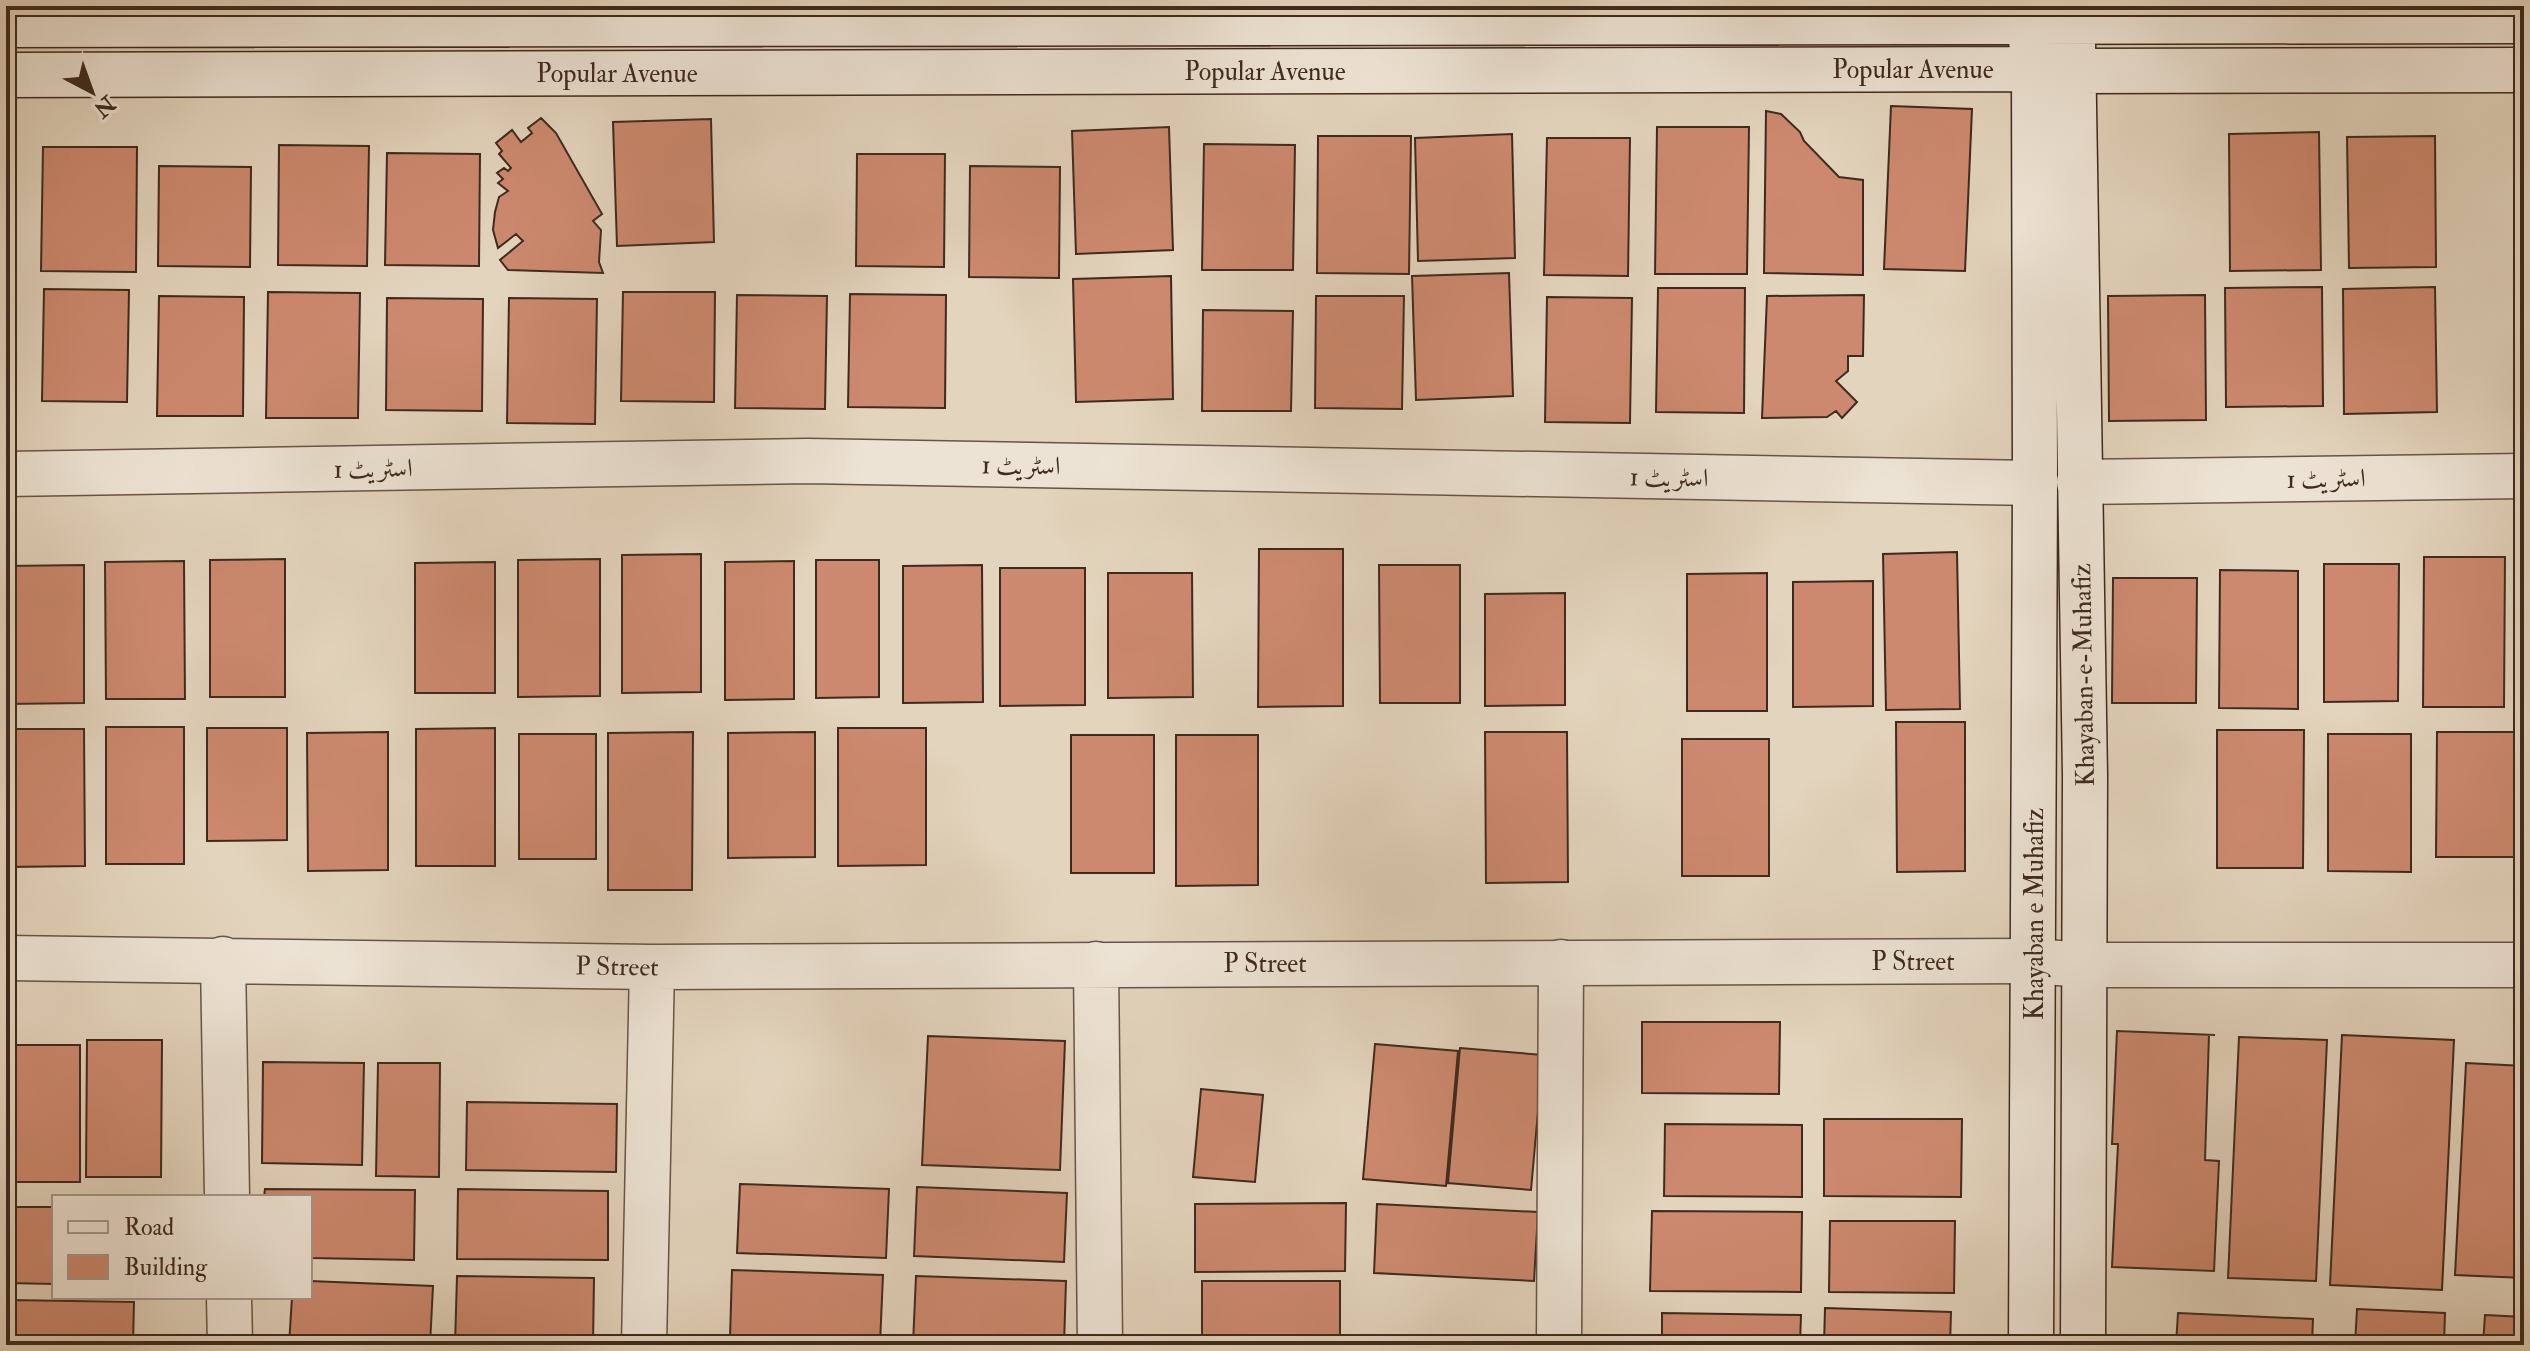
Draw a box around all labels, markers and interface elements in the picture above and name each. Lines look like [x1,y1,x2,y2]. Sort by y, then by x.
north arrow [52,52,132,132]
street label: Popular Avenue [1832,54,1994,87]
street label: Popular Avenue [1184,56,1346,89]
street label: Popular Avenue [536,58,698,91]
text: N [88,89,122,124]
street label: اسٹریٹ 1 [981,449,1061,483]
street label: اسٹریٹ 1 [333,452,413,486]
street label: اسٹریٹ 1 [1629,461,1709,495]
street label: اسٹریٹ 1 [2286,462,2366,496]
street label: Khayaban-e-Muhafiz [2066,563,2102,787]
street label: Khayaban e Muhafiz [2019,807,2051,1020]
street label: P Street [1871,946,1955,978]
street label: P Street [1223,948,1307,980]
street label: P Street [575,950,659,984]
legend [52,1195,312,1299]
text: Road [124,1212,174,1243]
text: Building [124,1252,208,1283]

